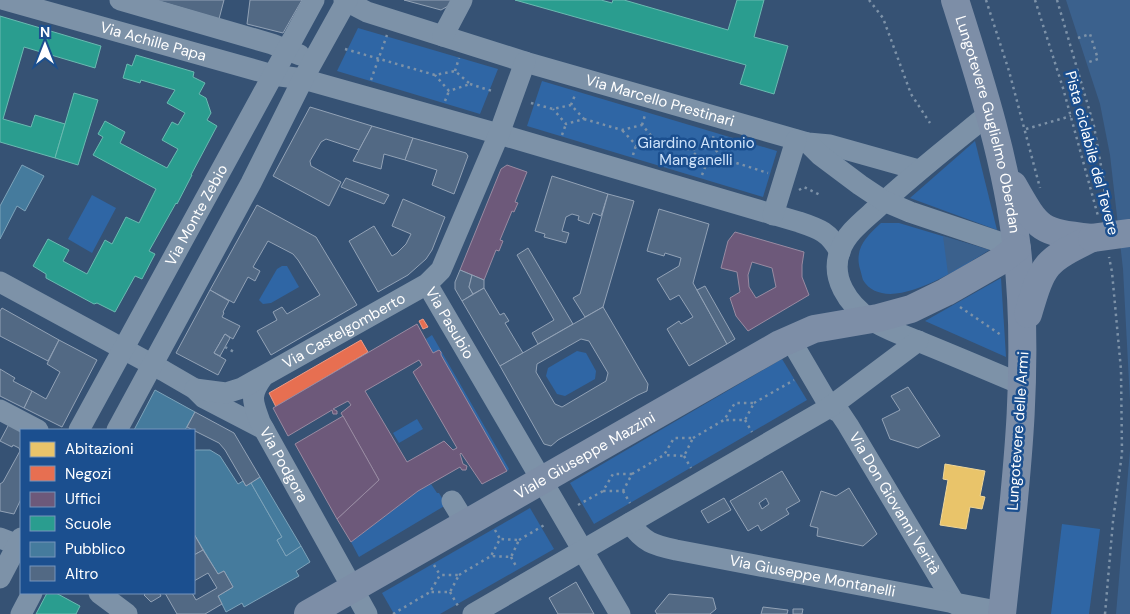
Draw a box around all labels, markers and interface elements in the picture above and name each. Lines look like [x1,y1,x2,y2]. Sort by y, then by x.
street label: Lungotevere Guglielmo Oberdan [951,13,1025,235]
street label: Via Achille Papa [98,17,209,66]
north arrow [20,20,70,70]
text: N [40,23,50,41]
street label: Pista ciclabile del Tevere [1060,69,1124,237]
street label: Via Marcello Prestinari [583,70,737,131]
park label: Giardino Antonio Manganelli [637,133,755,170]
street label: Via Monte Zebio [161,161,232,269]
street label: Via Pasubio [421,283,479,363]
street label: Via Castelgomberto [279,288,409,373]
street label: Lungotevere delle Armi [1002,351,1034,511]
street label: Viale Giuseppe Mazzini [511,407,659,504]
street label: Via Podgora [255,424,313,506]
street label: Via Don Giovanni Verità [844,428,945,578]
legend [20,429,195,594]
text: Abitazioni [65,439,134,459]
text: Negozi [65,464,111,484]
text: Uffici [65,489,101,509]
text: Scuole [65,514,112,534]
text: Pubblico [65,539,126,559]
street label: Via Giuseppe Montanelli [728,550,897,602]
text: Altro [65,564,98,584]

